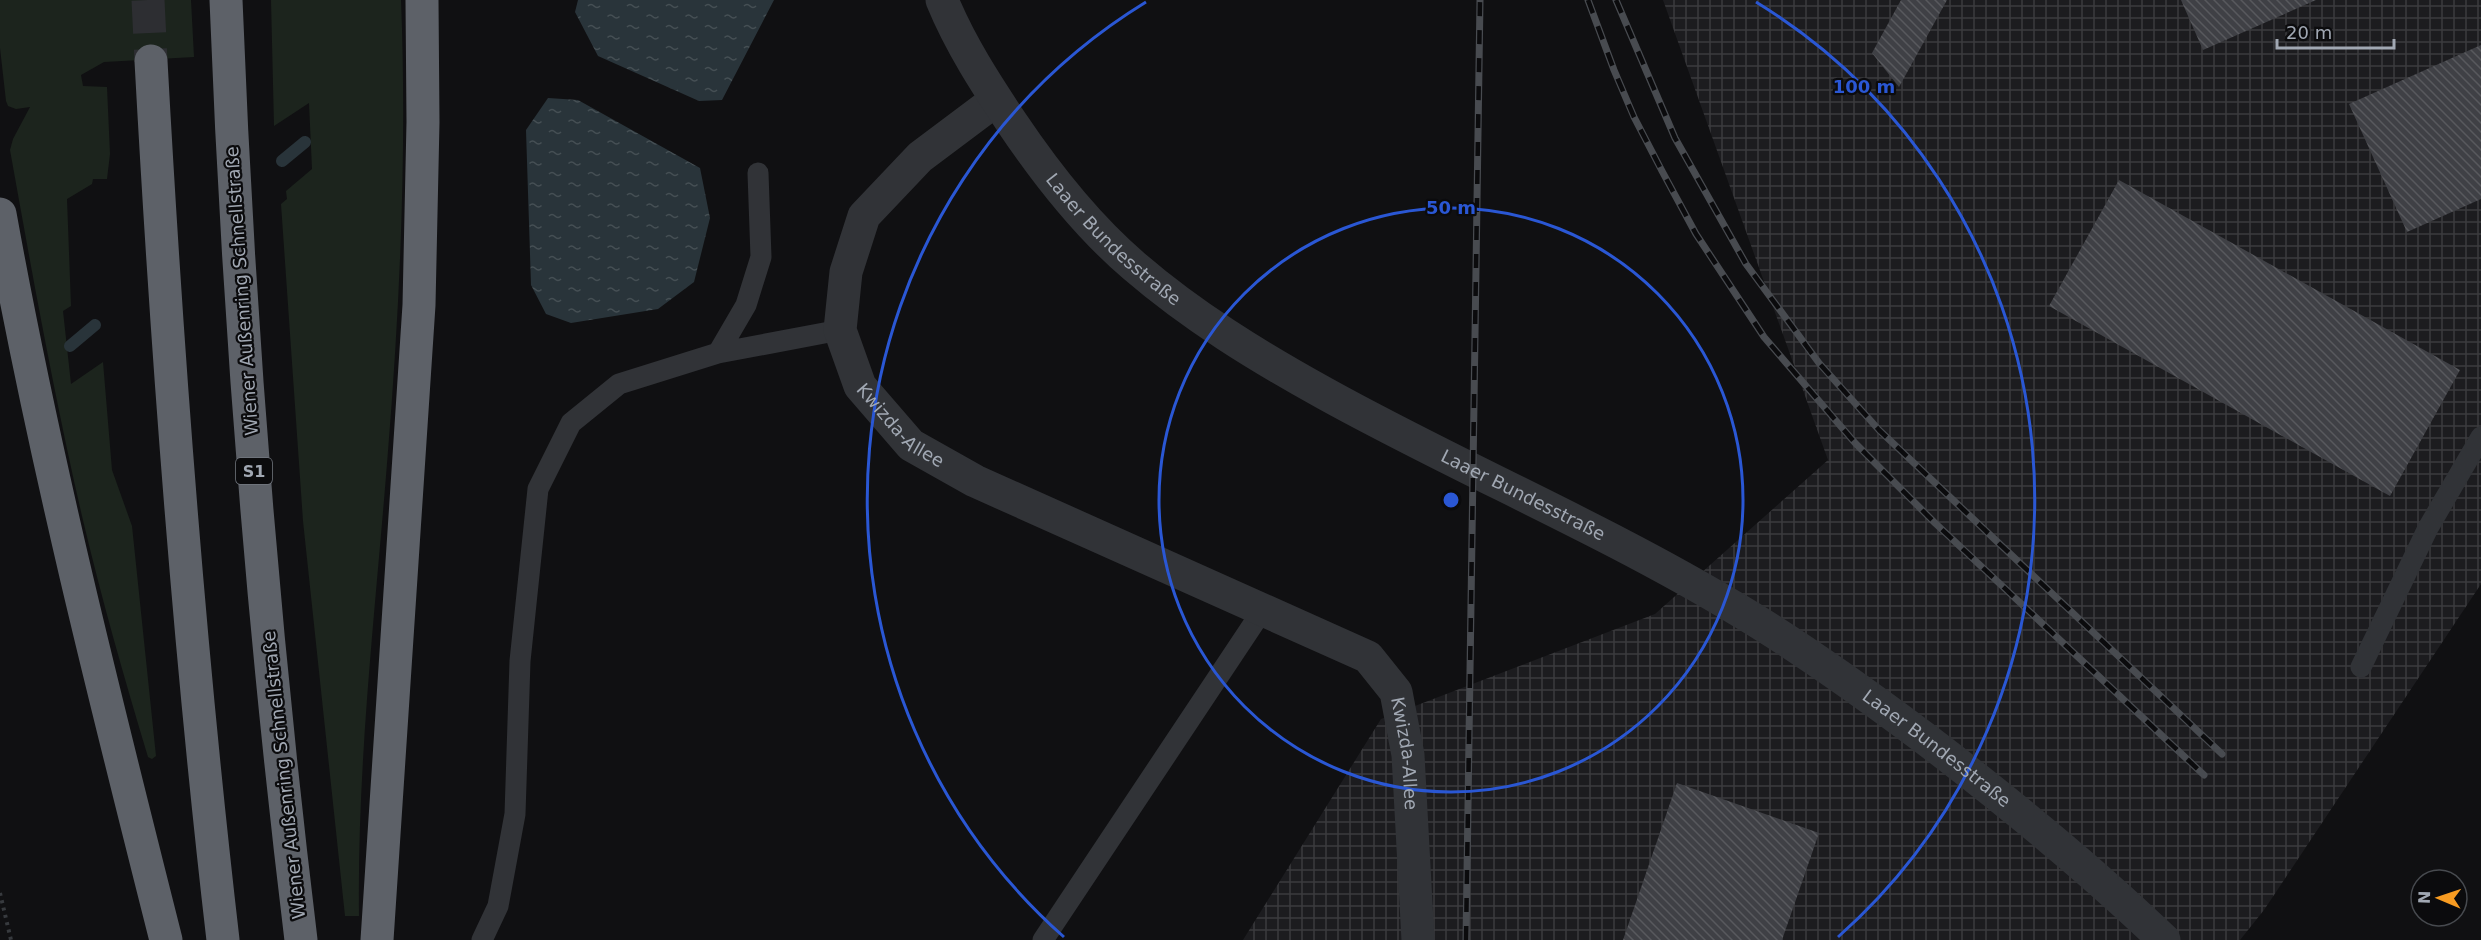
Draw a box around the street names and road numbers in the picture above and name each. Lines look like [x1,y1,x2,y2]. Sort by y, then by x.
street label: Wiener Außenring Schnellstraße [221,146,262,436]
street label: Laaer Bundesstraße [1042,169,1185,310]
street label: Kwizda-Allee [852,379,948,471]
street label: Laaer Bundesstraße [1438,445,1609,545]
road number: S1 [236,458,272,484]
street label: Wiener Außenring Schnellstraße [258,630,309,920]
street label: Laaer Bundesstraße [1859,685,2015,811]
street label: Kwizda-Allee [1387,695,1422,811]

